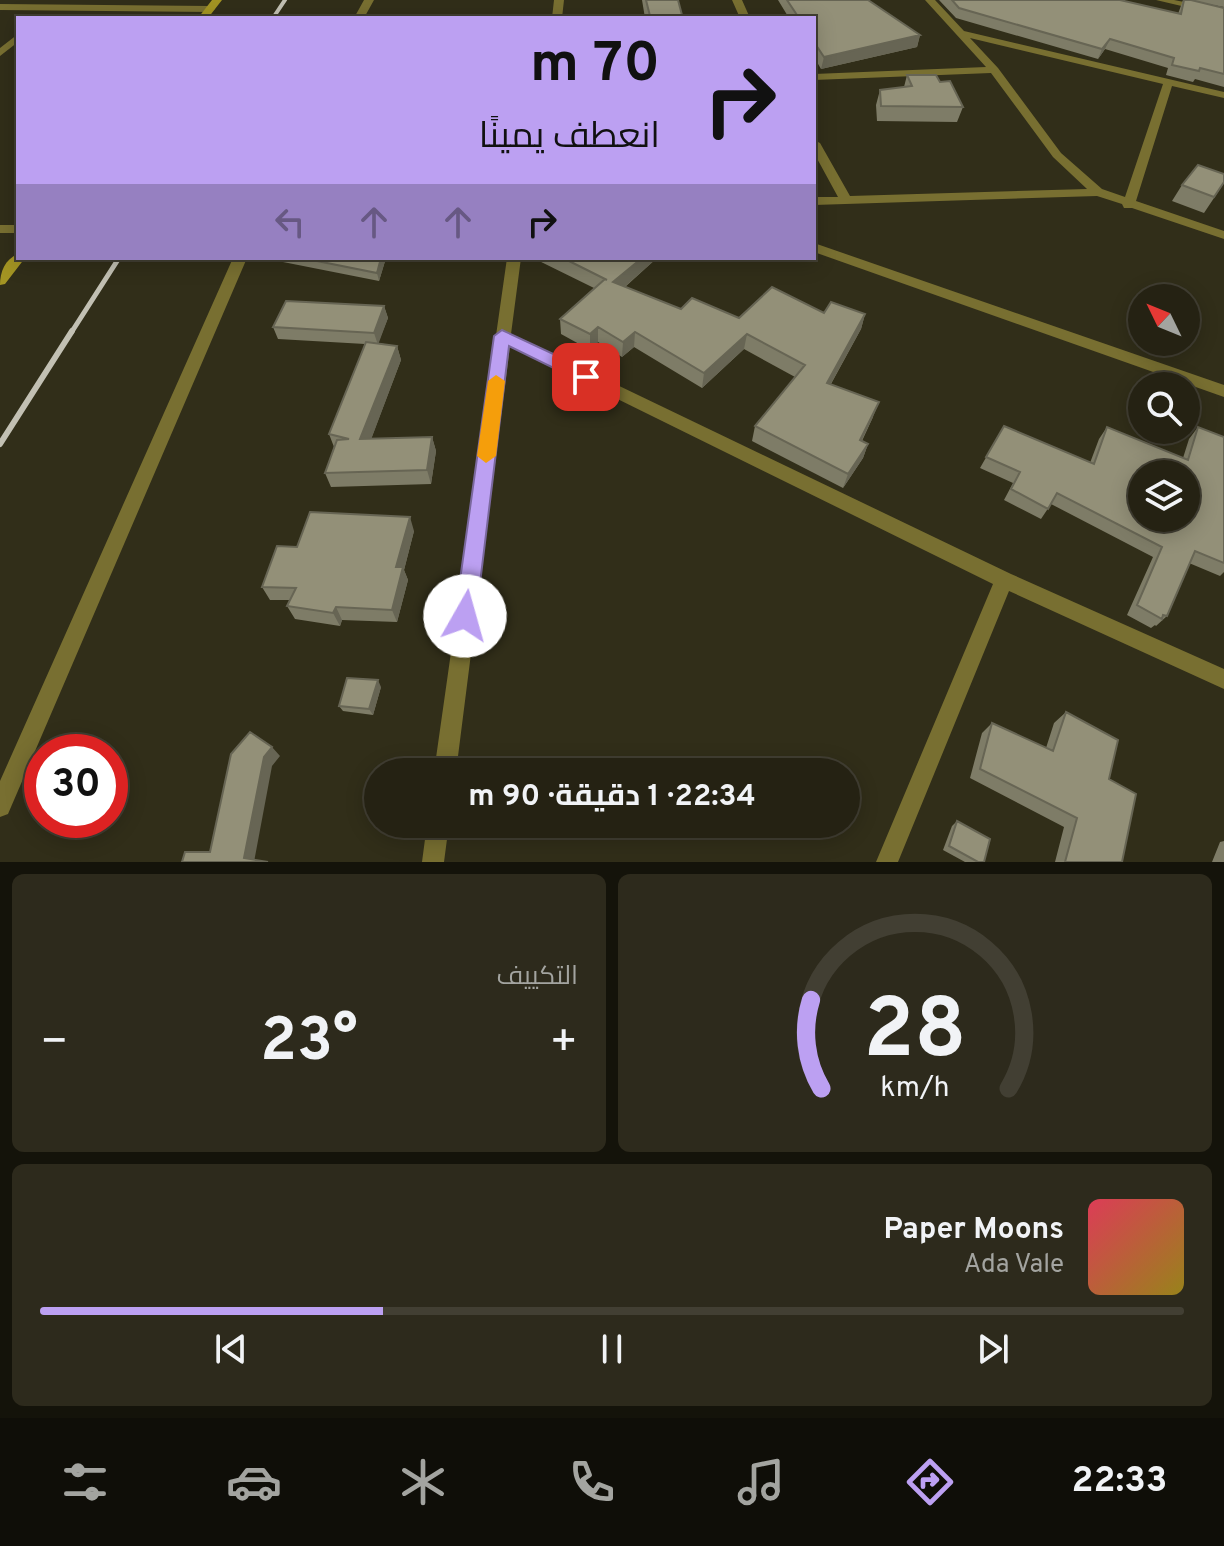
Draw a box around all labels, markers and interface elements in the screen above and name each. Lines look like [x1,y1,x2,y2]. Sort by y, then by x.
text: 70 m [530,31,660,101]
icon: right [688,48,792,152]
text: انعطف يمينًا [479,115,660,161]
icon: left [268,200,312,244]
icon: ahead [352,200,396,244]
icon: ahead [436,200,480,244]
icon: right [520,200,564,244]
north arrow [1128,284,1200,356]
map controls [1128,284,1200,532]
pin [552,343,620,411]
icon: arrive [564,355,608,399]
button: search [1128,372,1200,444]
button: layers [1128,460,1200,532]
position arrow [423,574,507,658]
speed limit sign: 30 [24,734,128,838]
text: 22:34 · 1 دقيقة · 90 m [468,779,756,816]
text: التكييف [496,961,578,994]
text: 28 [863,982,967,1087]
text: 23° [260,1006,358,1082]
text: − [40,1016,68,1072]
text: + [550,1016,578,1072]
text: km/h [880,1071,950,1107]
text: Paper Moons [884,1212,1064,1249]
text: Ada Vale [964,1249,1064,1282]
icon: previous [209,1327,253,1371]
icon: pause [590,1327,634,1371]
icon: next [971,1327,1015,1371]
icon: filters [57,1454,113,1510]
icon: car [226,1454,282,1510]
icon: climate [395,1454,451,1510]
icon: phone [564,1454,620,1510]
icon: music [733,1454,789,1510]
icon: directions [902,1454,958,1510]
text: 22:33 [1071,1459,1167,1505]

